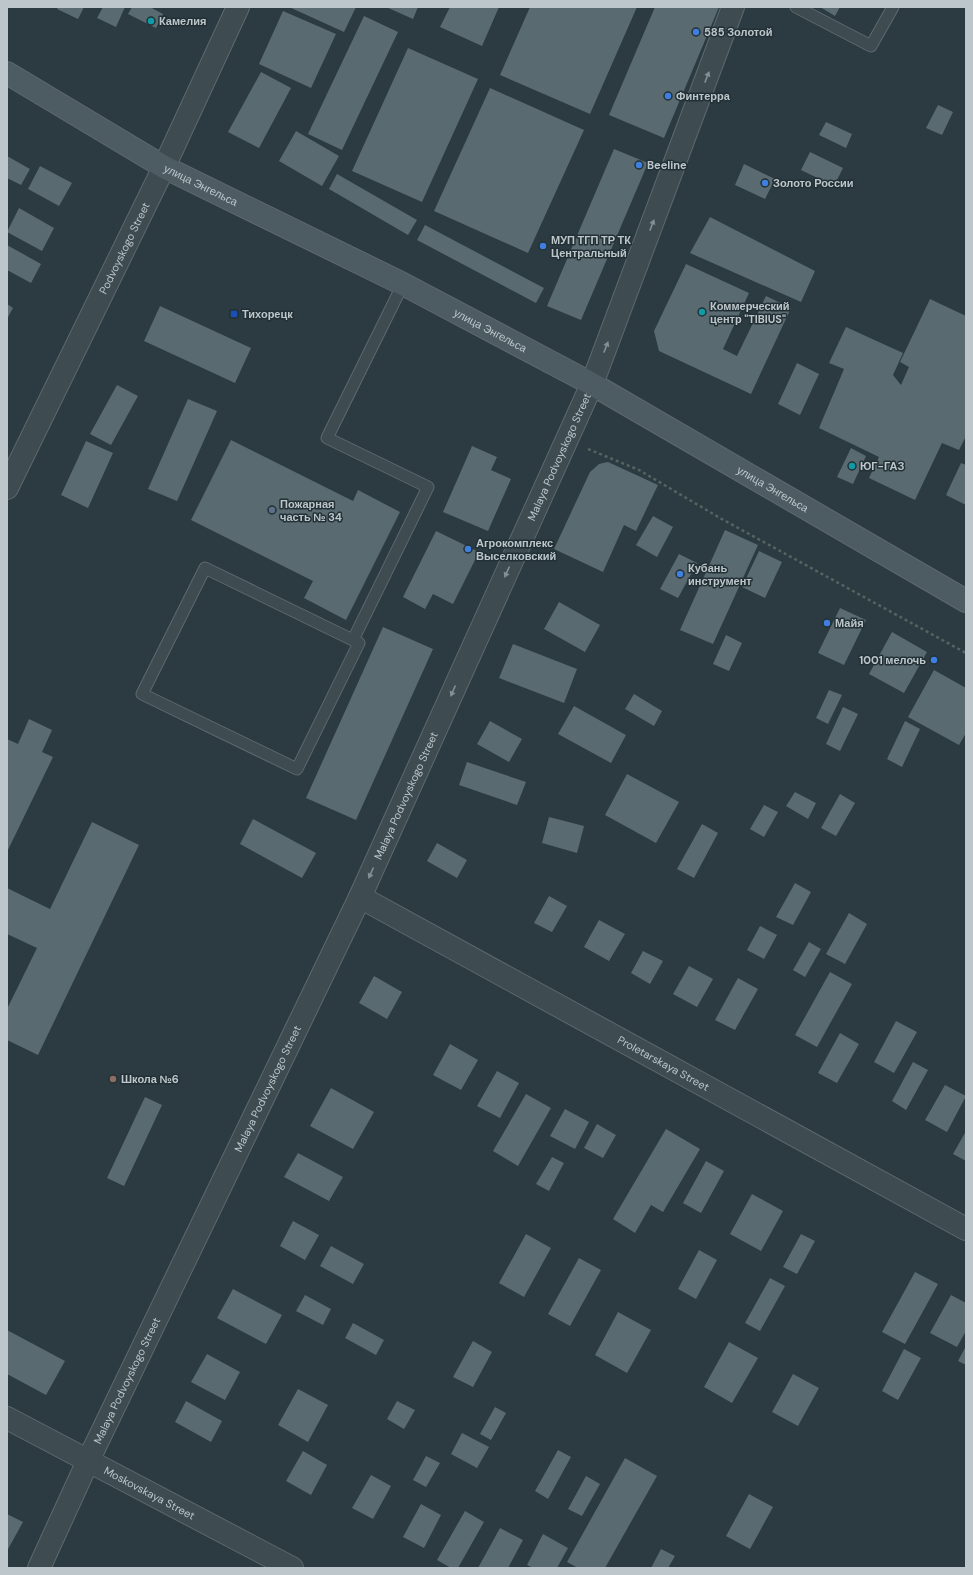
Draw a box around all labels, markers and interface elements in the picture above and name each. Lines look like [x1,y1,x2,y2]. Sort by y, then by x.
place label: Камелия [159,14,206,28]
marker: Камелия [146,16,156,26]
place label: 585 Золотой [704,25,773,39]
marker: 585 Золотой [691,27,701,37]
one-way arrow [704,71,710,83]
place label: Финтерра [676,89,731,103]
marker: Финтерра [663,91,673,101]
place label: Beeline [647,158,687,172]
marker: Beeline [634,160,644,170]
street label: улица Энгельса [162,161,241,209]
place label: Золото России [773,176,854,190]
marker: Золото России [760,178,770,188]
street label: Podvoyskogo Street [96,200,153,296]
one-way arrow [649,219,655,231]
place label: МУП ТГП ТР ТК Центральный [551,233,631,260]
marker: МУП ТГП ТР ТК Центральный [538,241,548,251]
place label: Коммерческий центр "TIBIUS" [710,299,790,326]
street label: улица Энгельса [452,305,530,356]
place label: Тихорецк [242,307,293,321]
marker: Коммерческий центр "TIBIUS" [697,307,707,317]
marker: Тихорецк [229,309,239,319]
one-way arrow [603,341,609,353]
street label: Malaya Podvoyskogo Street [524,391,594,523]
place label: ЮГ-ГАЗ [860,459,904,473]
marker: ЮГ-ГАЗ [847,461,857,471]
street label: улица Энгельса [735,463,812,516]
place label: Пожарная часть № 34 [280,497,342,524]
marker: Пожарная часть № 34 [267,505,277,515]
place label: Агрокомплекс Выселковский [476,536,556,563]
marker: Агрокомплекс Выселковский [463,544,473,554]
place label: Кубань инструмент [688,561,752,588]
one-way arrow [504,567,510,578]
marker: Кубань инструмент [675,569,685,579]
place label: Майя [835,616,864,630]
marker: Майя [822,618,832,628]
place label: 1001 мелочь [859,653,926,667]
marker: 1001 мелочь [929,655,939,665]
one-way arrow [450,685,456,697]
street label: Malaya Podvoyskogo Street [371,730,441,862]
one-way arrow [368,867,374,879]
street label: Malaya Podvoyskogo Street [231,1023,304,1154]
street label: Proletarskaya Street [615,1032,712,1094]
place label: Школа №6 [121,1072,179,1086]
marker: Школа №6 [108,1074,118,1084]
street label: Malaya Podvoyskogo Street [90,1315,163,1446]
street label: Moskovskaya Street [102,1463,197,1523]

